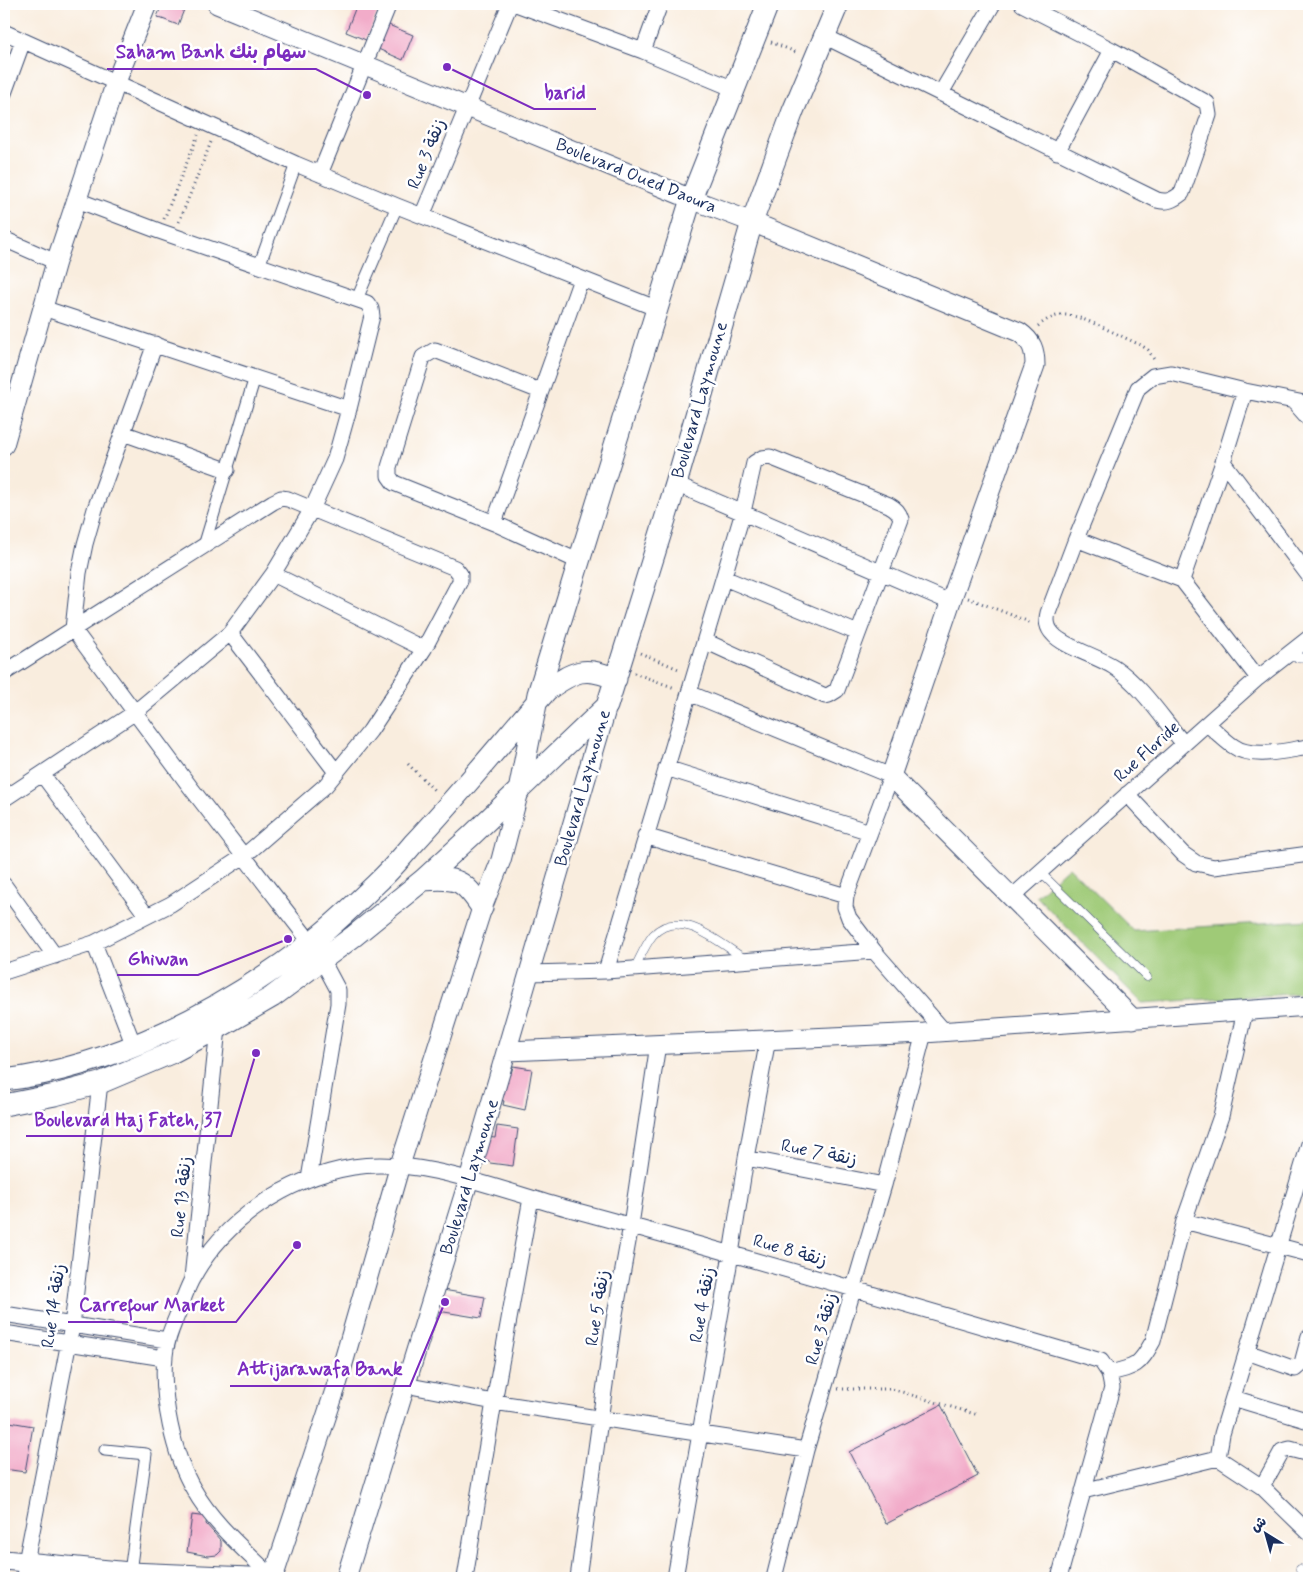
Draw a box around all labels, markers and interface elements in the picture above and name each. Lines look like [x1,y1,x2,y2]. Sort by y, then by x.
callout: Saham Bank سهام بنك [107,35,316,69]
text: Saham Bank سهام بنك [116,40,306,66]
callout: barid [534,75,596,109]
text: barid [544,81,586,106]
street label: Rue 3 زنقة [402,115,452,193]
street label: Boulevard Oued Daoura [552,133,720,219]
street label: Boulevard Laymoune [666,319,734,481]
street label: Boulevard Laymoune [549,707,617,869]
street label: Rue Floride [1109,716,1185,788]
callout: Ghiwan [117,941,198,975]
text: Ghiwan [128,947,189,972]
street label: Boulevard Laymoune [435,1096,505,1258]
callout: Boulevard Haj Fateh, 37 [26,1102,231,1136]
text: Boulevard Haj Fateh, 37 [34,1108,222,1133]
street label: Rue 7 زنقة [779,1134,859,1172]
street label: Rue 13 زنقة [166,1155,198,1239]
street label: Rue 8 زنقة [750,1229,830,1273]
street label: Rue 14 زنقة [36,1262,72,1350]
street label: Rue 4 زنقة [685,1265,721,1345]
street label: Rue 5 زنقة [580,1268,616,1348]
callout: Carrefour Market [68,1288,236,1322]
street label: Rue 3 زنقة [800,1290,844,1368]
text: Carrefour Market [79,1293,225,1321]
callout: Attijarawafa Bank [230,1352,410,1386]
text: Attijarawafa Bank [237,1357,403,1382]
north arrow [1240,1510,1290,1560]
text: ش [1247,1513,1270,1536]

